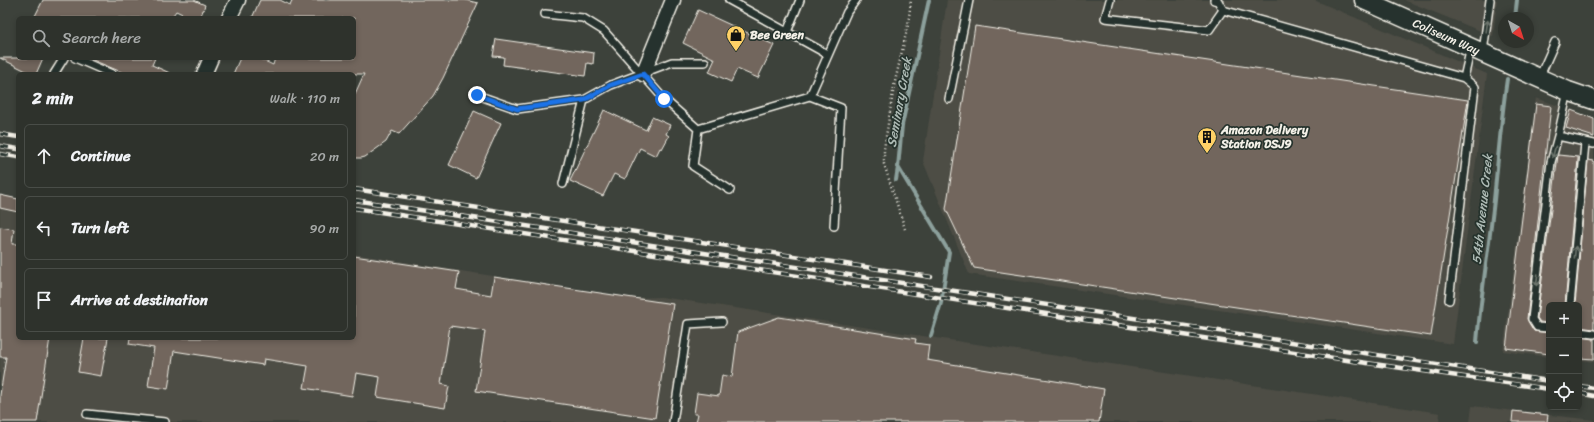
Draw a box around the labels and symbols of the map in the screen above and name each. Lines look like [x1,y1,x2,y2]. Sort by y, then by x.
street label: Coliseum Way [1409,12,1484,62]
north arrow [1498,12,1534,48]
one-way arrow [1483,20,1491,33]
shop icon: Bee Green [725,24,747,52]
place label: Bee Green [750,24,804,46]
water label: Seminary Creek [880,54,918,149]
route end [468,86,486,104]
route start [655,90,673,108]
place label: Amazon Delivery Station DSJ9 [1220,119,1309,155]
building icon: Amazon Delivery Station DSJ9 [1196,126,1218,154]
one-way arrow [1550,145,1557,158]
water label: 54th Avenue Creek [1465,152,1499,265]
one-way arrow [1571,246,1579,259]
one-way arrow [1533,273,1541,286]

